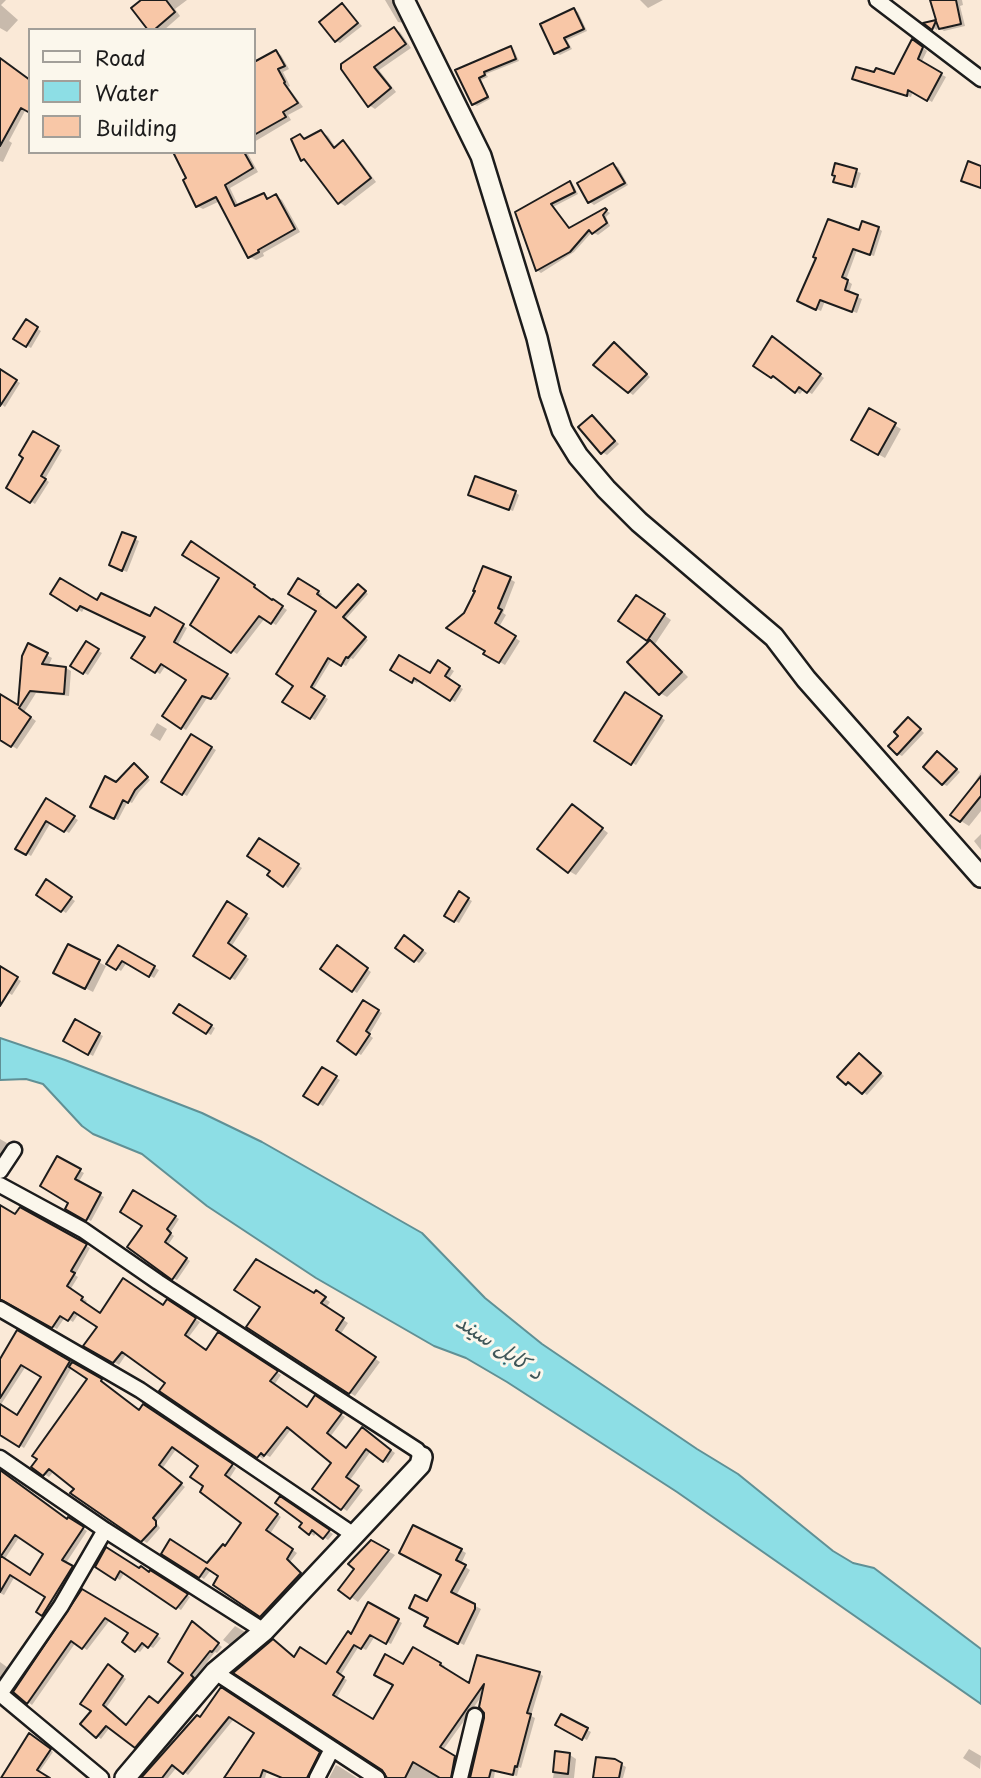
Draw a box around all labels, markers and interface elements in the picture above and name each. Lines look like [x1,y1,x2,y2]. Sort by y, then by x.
legend [28,28,256,154]
text: Road [95,41,146,73]
text: Water [95,76,158,108]
text: Building [95,111,177,143]
water label: د کابل سيند [451,1310,547,1386]

